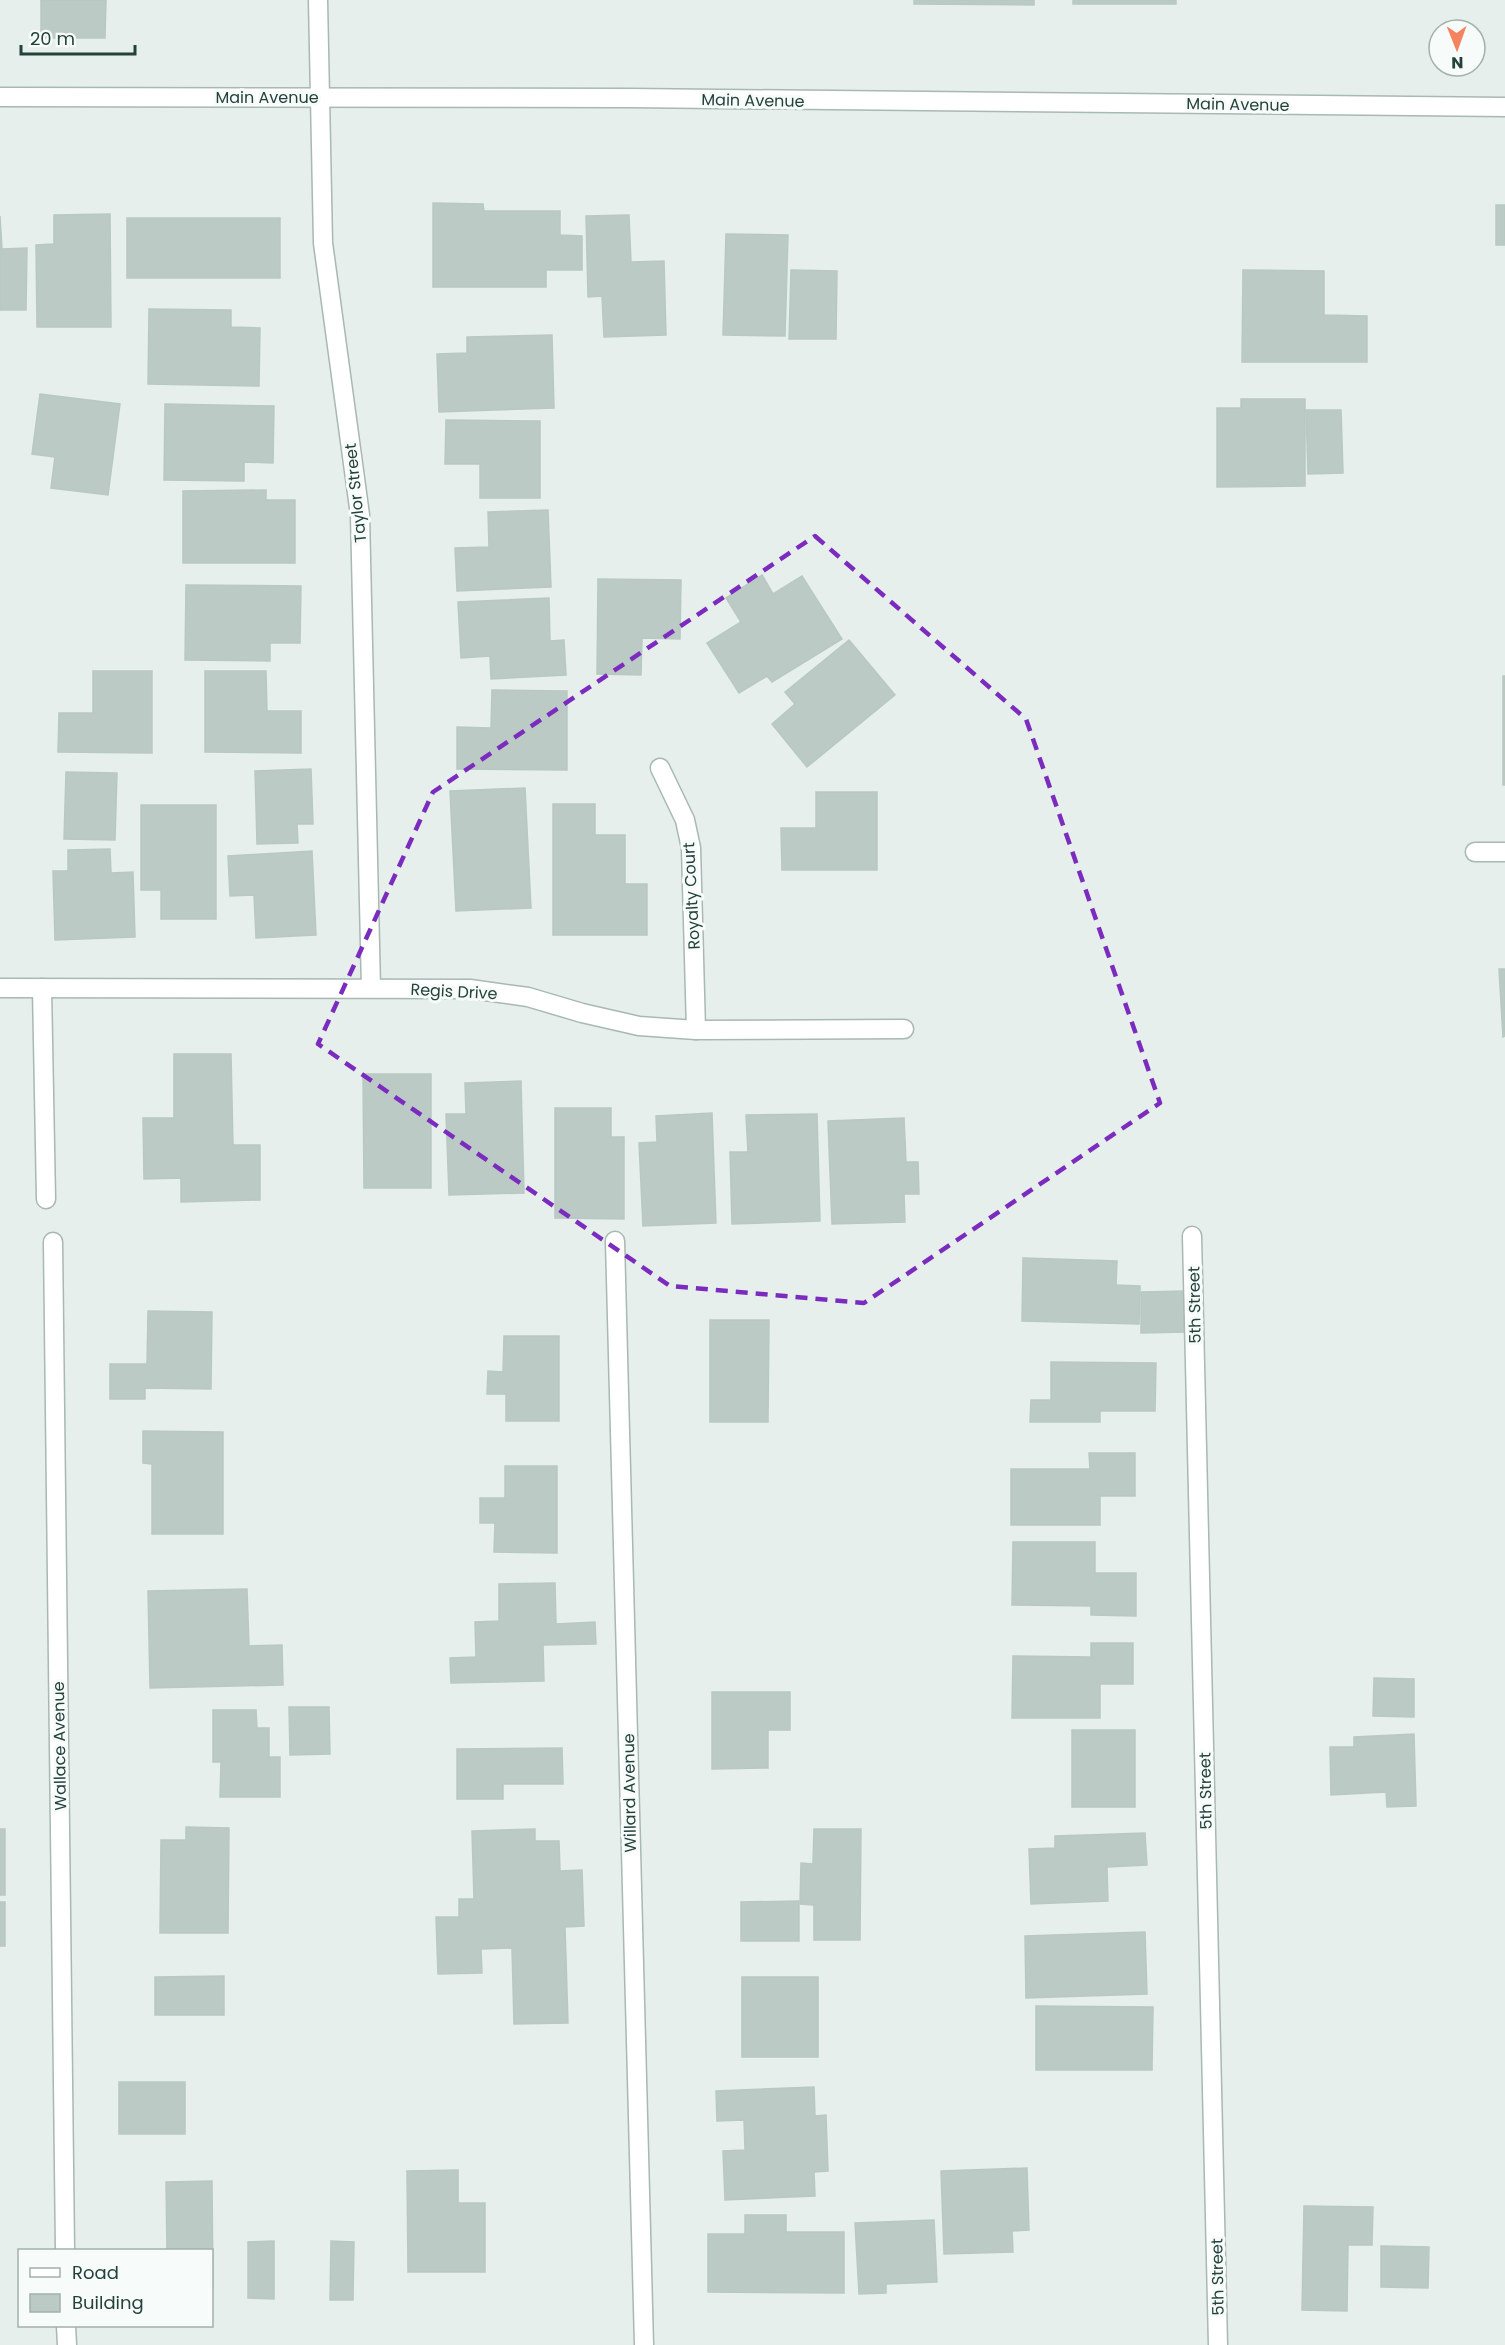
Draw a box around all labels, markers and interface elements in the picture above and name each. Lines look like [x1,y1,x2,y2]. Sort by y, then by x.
scale bar [21,18,135,56]
north arrow [1427,18,1487,78]
text: 20 m [30,26,75,51]
text: N [1451,51,1463,74]
street label: Main Avenue [215,86,319,109]
street label: Main Avenue [701,88,805,113]
street label: Main Avenue [1186,92,1290,117]
street label: Taylor Street [339,442,372,544]
street label: Royalty Court [677,842,706,950]
street label: Regis Drive [410,978,498,1005]
street label: 5th Street [1182,1266,1207,1344]
street label: Wallace Avenue [47,1681,72,1811]
street label: Willard Avenue [617,1733,642,1853]
street label: 5th Street [1193,1752,1218,1830]
street label: 5th Street [1205,2238,1230,2316]
legend [18,2249,213,2327]
text: Road [72,2260,119,2285]
text: Building [72,2290,144,2315]

